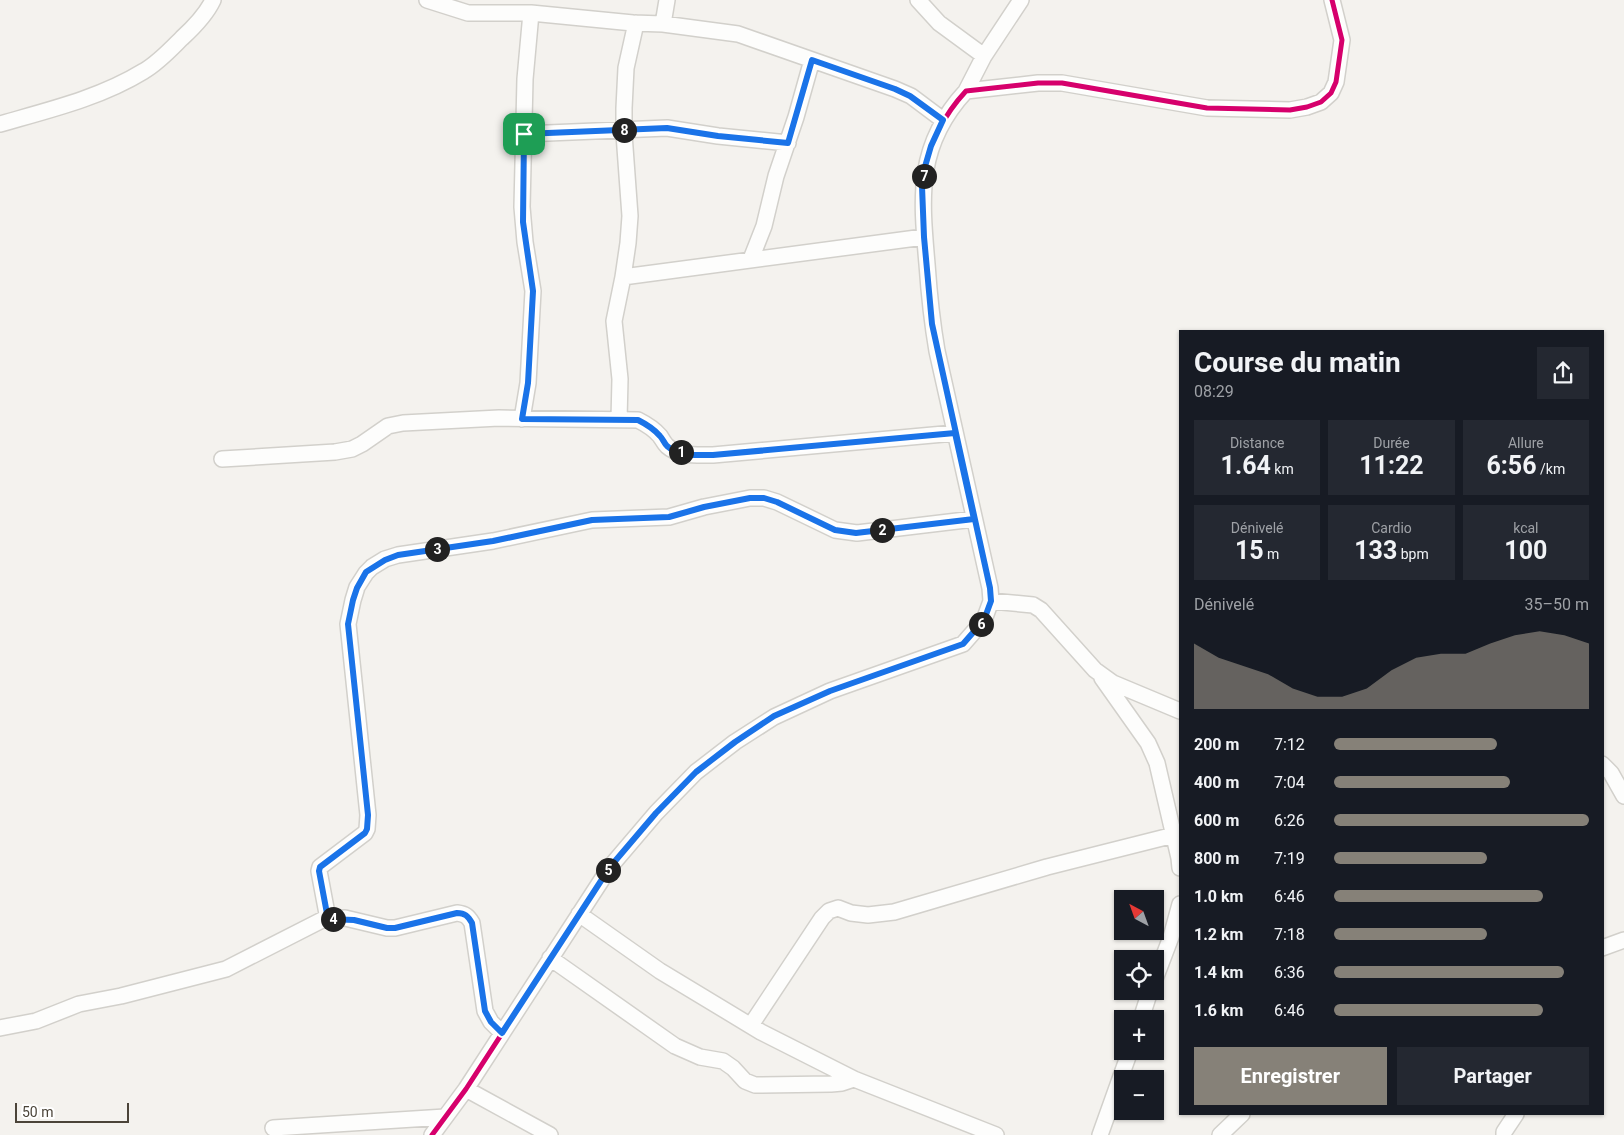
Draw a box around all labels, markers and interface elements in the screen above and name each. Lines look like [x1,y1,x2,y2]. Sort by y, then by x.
pin [503,113,545,155]
pin: 8 [612,118,636,142]
icon: arrive [510,120,538,148]
text: 8 [620,122,629,138]
pin: 7 [912,164,936,188]
text: 7 [920,168,929,184]
text: Course du matin [1194,346,1401,379]
button: share [1537,347,1589,399]
text: 08:29 [1194,382,1234,401]
text: Distance [1230,435,1284,451]
text: Durée [1373,435,1410,451]
text: Allure [1508,435,1544,451]
pin: 1 [668,440,694,464]
text: 1 [677,444,686,460]
text: 1.64 [1221,451,1271,480]
text: 11:22 [1359,451,1424,480]
text: 6:56 [1486,451,1537,480]
text: km [1271,461,1294,477]
text: /km [1537,461,1565,477]
pin: 2 [870,518,894,542]
text: Dénivelé [1231,520,1284,536]
text: Cardio [1371,520,1412,536]
text: kcal [1513,520,1538,536]
text: 2 [878,522,887,538]
pin: 3 [424,536,450,562]
text: 15 [1235,536,1264,565]
text: 133 [1354,536,1397,565]
text: 100 [1504,536,1547,565]
text: 3 [433,541,442,557]
text: m [1264,546,1279,562]
text: bpm [1397,546,1429,562]
text: Dénivelé [1194,595,1254,614]
text: 35–50 m [1525,595,1589,614]
pin: 6 [968,612,994,636]
text: 6 [977,616,986,632]
text: 200 m [1194,735,1239,754]
text: 7:12 [1274,735,1305,754]
text: 400 m [1194,773,1239,792]
text: 7:04 [1274,773,1305,792]
text: 600 m [1194,811,1239,830]
text: 6:26 [1274,811,1305,830]
text: 800 m [1194,849,1239,868]
text: 7:19 [1274,849,1305,868]
pin: 5 [596,858,620,882]
text: 5 [604,862,613,878]
text: 1.0 km [1194,887,1243,906]
text: 6:46 [1274,887,1305,906]
north arrow [1114,890,1164,940]
map controls [1114,890,1164,1120]
pin: 4 [320,906,346,932]
text: 4 [329,911,338,927]
text: 1.2 km [1194,925,1243,944]
text: 7:18 [1274,925,1305,944]
button: locate [1114,950,1164,1000]
text: 1.4 km [1194,963,1243,982]
text: 6:36 [1274,963,1305,982]
text: 1.6 km [1194,1001,1243,1020]
text: 6:46 [1274,1001,1305,1020]
button: + [1114,1010,1164,1060]
button: Enregistrer [1194,1047,1387,1105]
button: Partager [1397,1047,1589,1105]
button: − [1114,1070,1164,1120]
scale bar [15,1100,129,1123]
text: 50 m [22,1104,54,1120]

